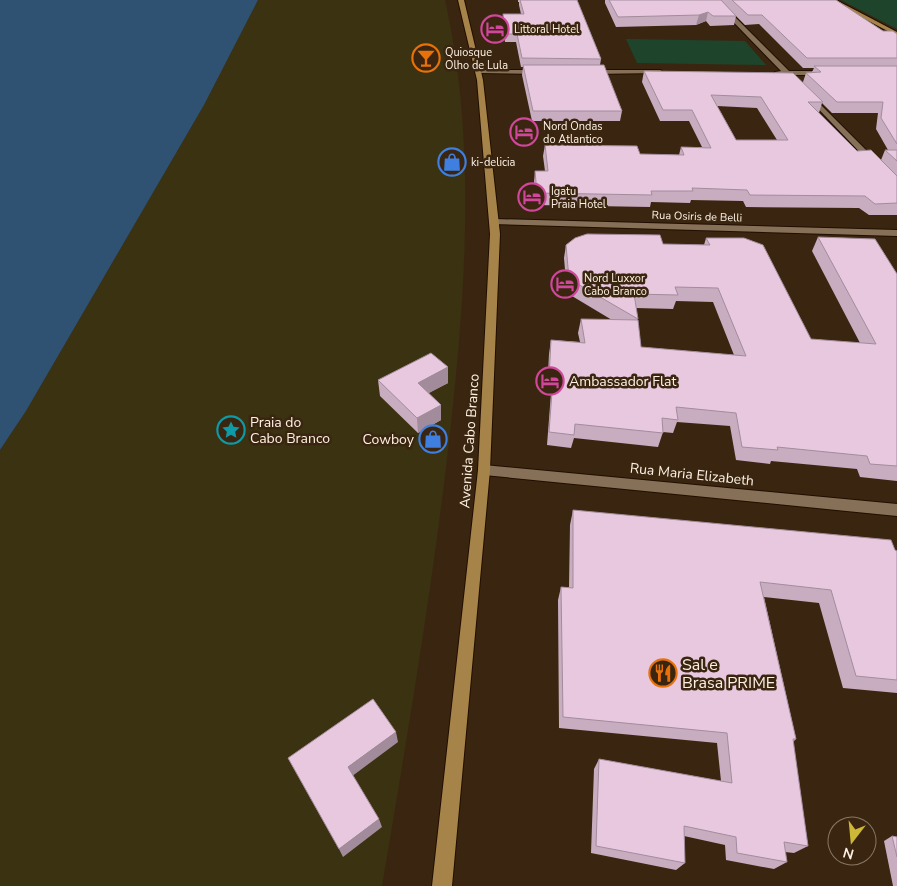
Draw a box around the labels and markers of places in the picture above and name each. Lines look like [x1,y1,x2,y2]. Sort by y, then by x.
hotel icon: Littoral Hotel [480,14,510,44]
place label: Littoral Hotel [514,22,580,37]
bar icon: Quiosque Olho de Lula [411,43,441,73]
place label: Quiosque Olho de Lula [445,45,508,73]
hotel icon: Nord Ondas do Atlantico [509,117,539,147]
place label: Nord Ondas do Atlantico [543,119,603,147]
shop icon: ki-delicia [437,147,467,177]
place label: ki-delicia [471,155,516,170]
hotel icon: Igatu Praia Hotel [517,182,547,212]
place label: Igatu Praia Hotel [551,184,607,212]
hotel icon: Nord Luxxor Cabo Branco [550,269,580,299]
place label: Nord Luxxor Cabo Branco [584,271,647,299]
hotel icon: Ambassador Flat [535,366,565,396]
place label: Ambassador Flat [569,372,676,391]
place label: Praia do Cabo Branco [250,413,330,448]
place icon: Praia do Cabo Branco [216,415,246,445]
shop icon: Cowboy [418,424,448,454]
place label: Cowboy [363,430,415,449]
place label: Sal e Brasa PRIME [682,654,775,694]
restaurant icon: Sal e Brasa PRIME [648,658,678,688]

